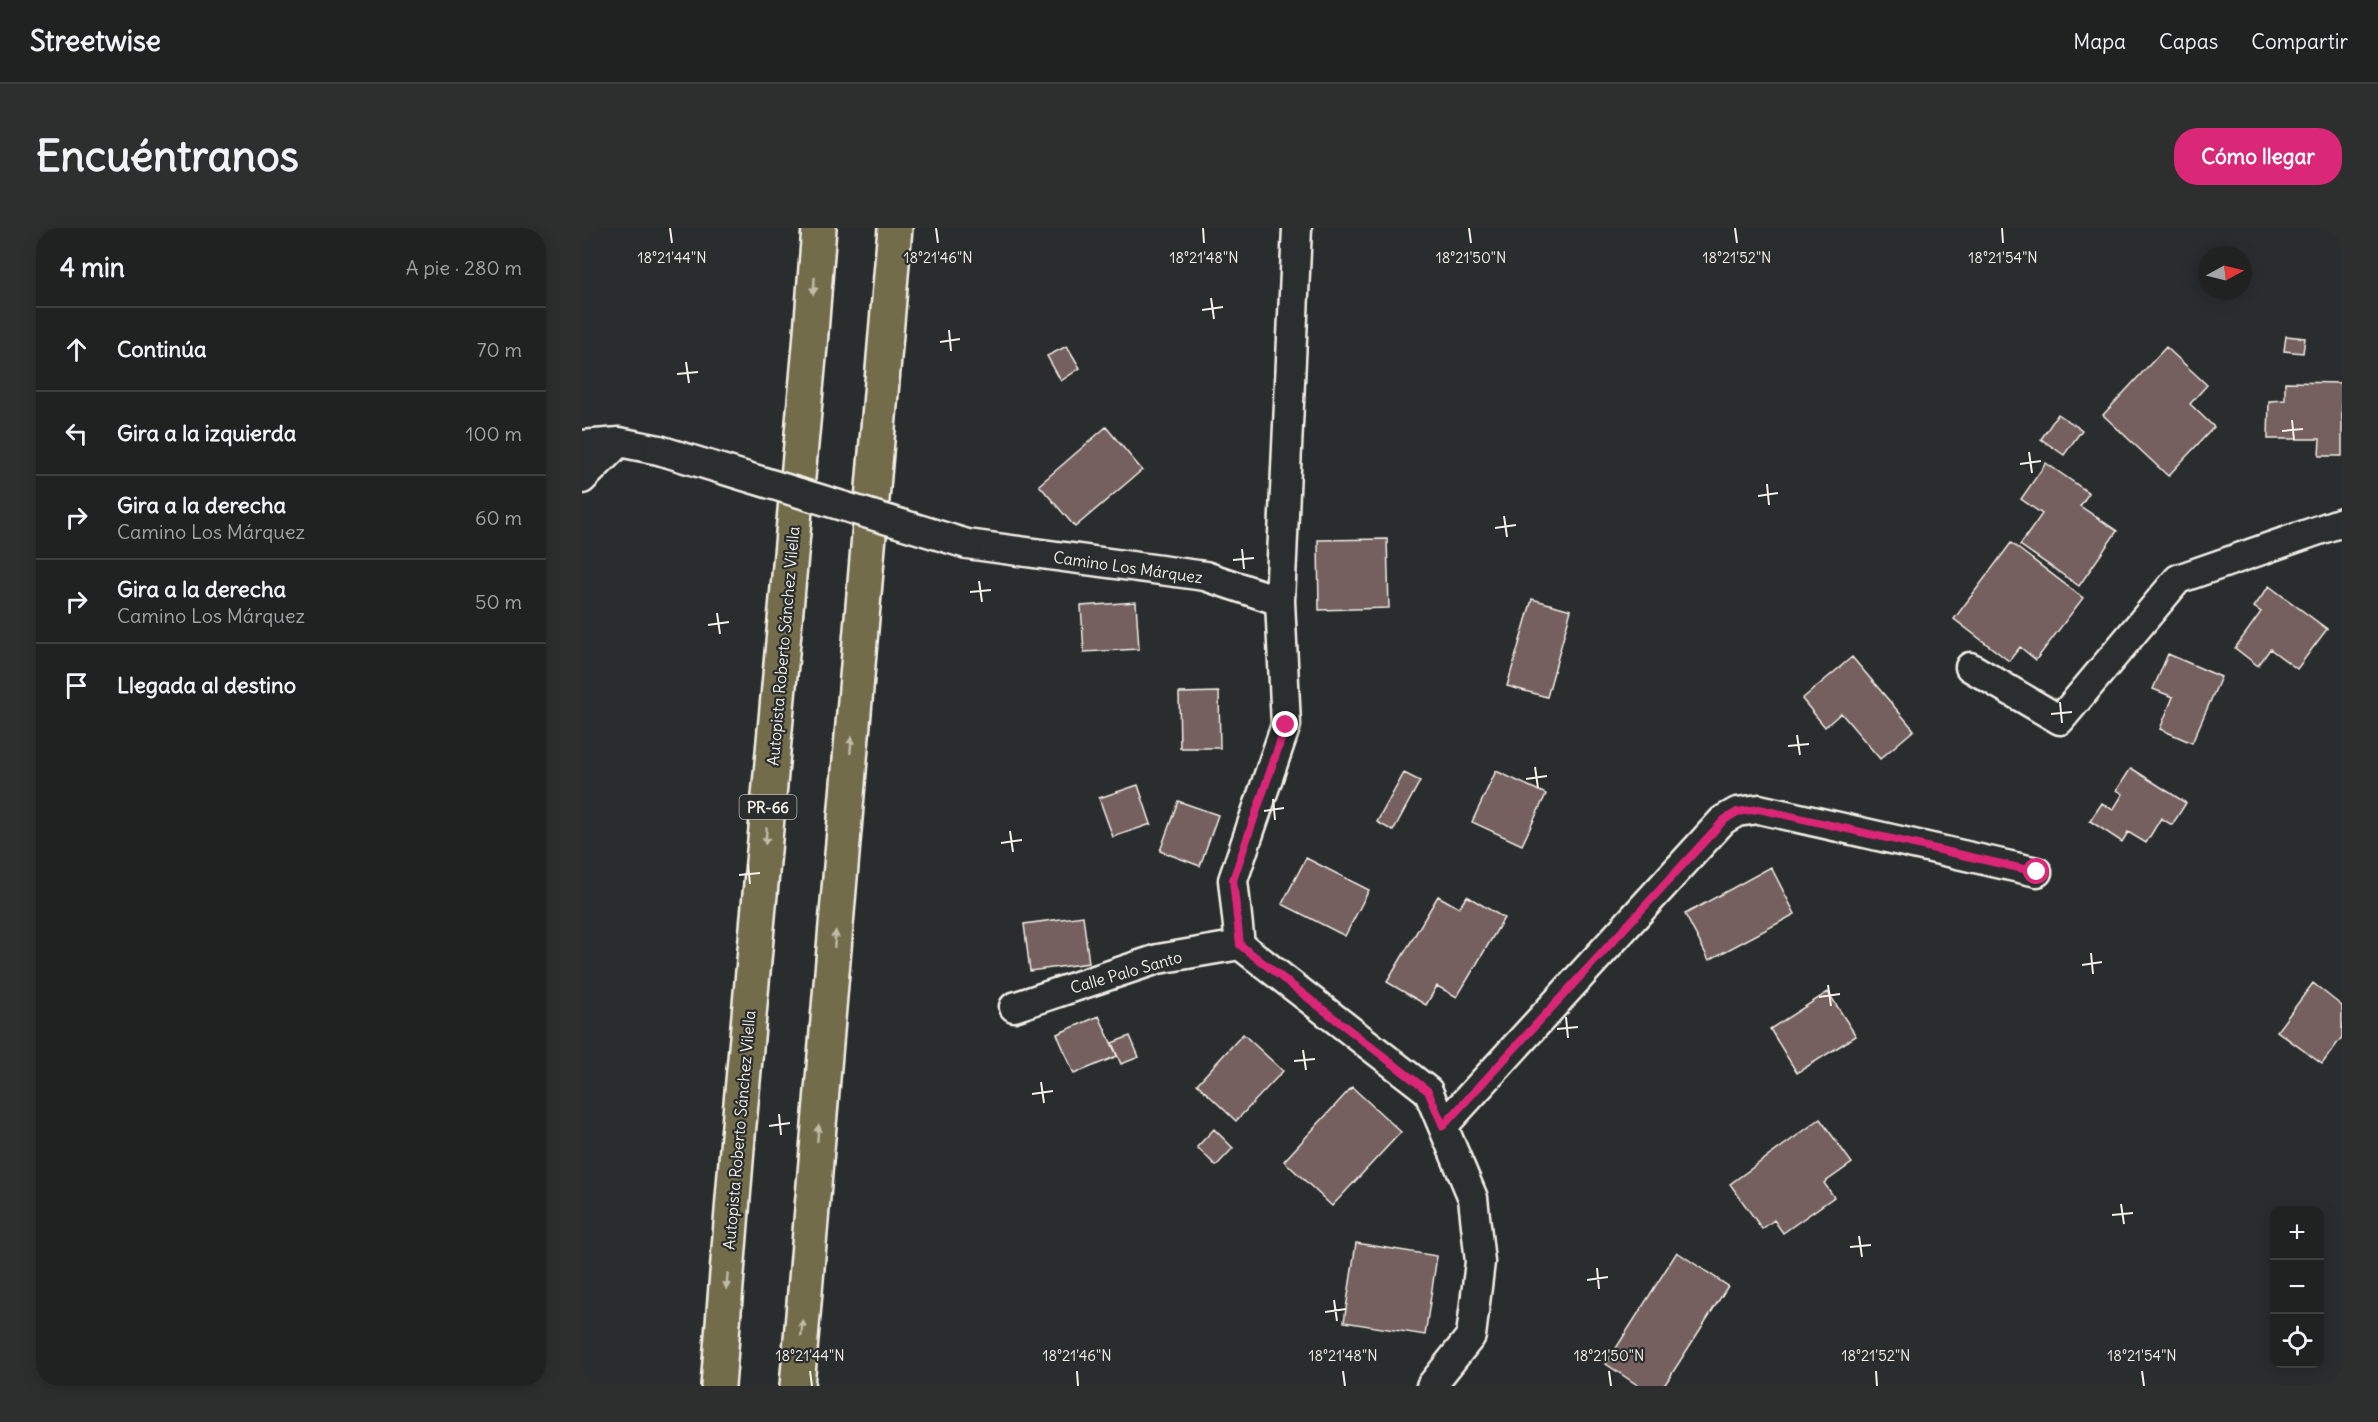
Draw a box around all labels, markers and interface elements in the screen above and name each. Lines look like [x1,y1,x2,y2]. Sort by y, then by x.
text: Streetwise [30,23,161,59]
text: Mapa [2073,28,2126,55]
text: Capas [2159,28,2218,55]
text: Compartir [2251,28,2348,55]
button: Cómo llegar [2174,128,2342,185]
text: Encuéntranos [36,130,299,182]
north arrow [2198,246,2252,300]
text: 18°21'44"N [637,248,707,267]
text: 18°21'46"N [903,248,973,267]
text: 18°21'48"N [1169,248,1239,267]
text: 18°21'50"N [1436,248,1506,267]
text: 18°21'52"N [1703,248,1771,267]
text: 18°21'54"N [1968,248,2038,267]
text: 4 min [60,251,125,284]
text: A pie · 280 m [406,255,522,280]
one-way arrow [810,277,819,296]
icon: ahead [60,333,93,366]
text: Continúa [117,335,206,363]
text: 70 m [477,337,522,362]
icon: left [60,417,93,450]
text: Gira a la izquierda [117,419,296,447]
text: 100 m [465,421,522,446]
text: Gira a la derecha [117,491,286,519]
icon: right [60,501,93,534]
text: 60 m [475,505,522,530]
text: Camino Los Márquez [117,519,305,544]
street label: Autopista Roberto Sánchez Vilella [763,525,803,767]
street label: Camino Los Márquez [1052,547,1204,587]
text: Gira a la derecha [117,575,286,603]
icon: right [60,585,93,618]
text: 50 m [475,589,522,614]
text: Camino Los Márquez [117,603,305,628]
icon: arrive [60,669,93,702]
text: Llegada al destino [117,671,296,699]
route end [1272,711,1298,737]
one-way arrow [846,735,856,754]
road number: PR-66 [740,795,796,819]
one-way arrow [761,827,770,846]
route start [2023,858,2049,884]
one-way arrow [830,930,840,949]
street label: Calle Palo Santo [1068,946,1184,998]
street label: Autopista Roberto Sánchez Vilella [719,1009,759,1251]
one-way arrow [813,1124,823,1143]
map controls [2270,1206,2324,1368]
button: + [2270,1206,2324,1260]
button: − [2270,1260,2324,1314]
one-way arrow [722,1272,731,1291]
button: locate [2270,1314,2324,1368]
one-way arrow [797,1318,806,1337]
text: 18°21'44"N [775,1346,845,1365]
text: 18°21'46"N [1042,1346,1112,1365]
text: 18°21'48"N [1308,1346,1378,1365]
text: 18°21'50"N [1574,1346,1644,1365]
text: 18°21'52"N [1842,1346,1910,1365]
text: 18°21'54"N [2107,1346,2177,1365]

